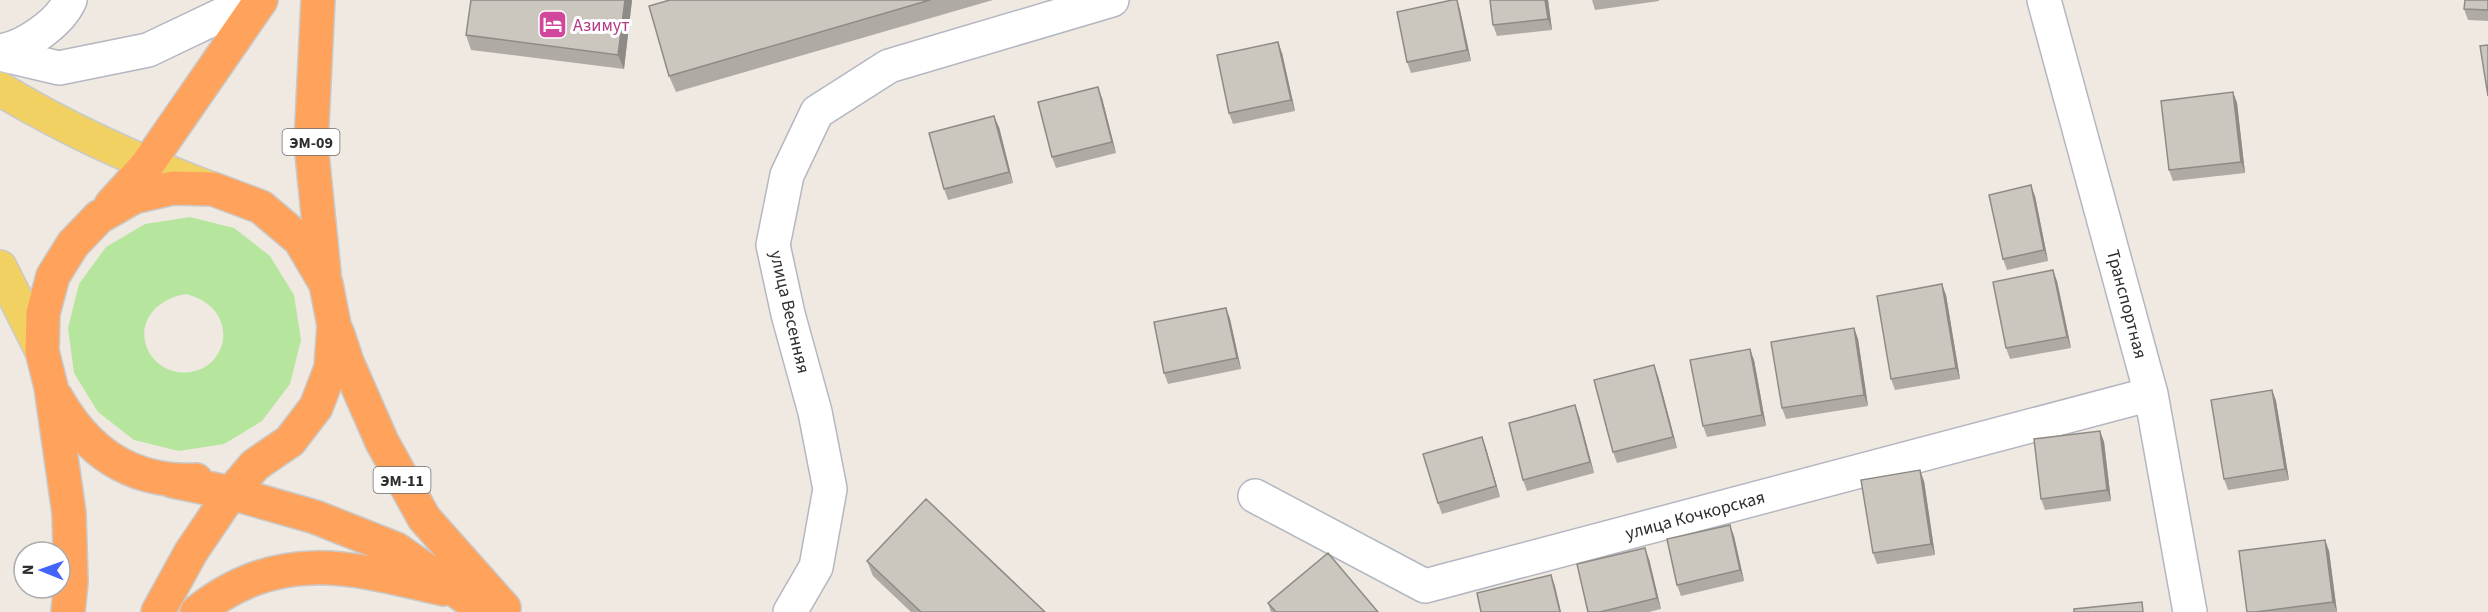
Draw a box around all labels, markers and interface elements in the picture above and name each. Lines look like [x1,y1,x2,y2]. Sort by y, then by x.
hotel icon: Азимут [536,9,568,41]
place label: Азимут [573,13,629,38]
road number: ЭМ-09 [282,129,340,155]
street label: Транспортная [2100,247,2153,361]
street label: улица Весенняя [763,248,816,376]
road number: ЭМ-11 [374,467,430,493]
street label: улица Кочкорская [1623,485,1768,546]
north arrow [12,540,72,600]
text: N [17,564,39,575]

